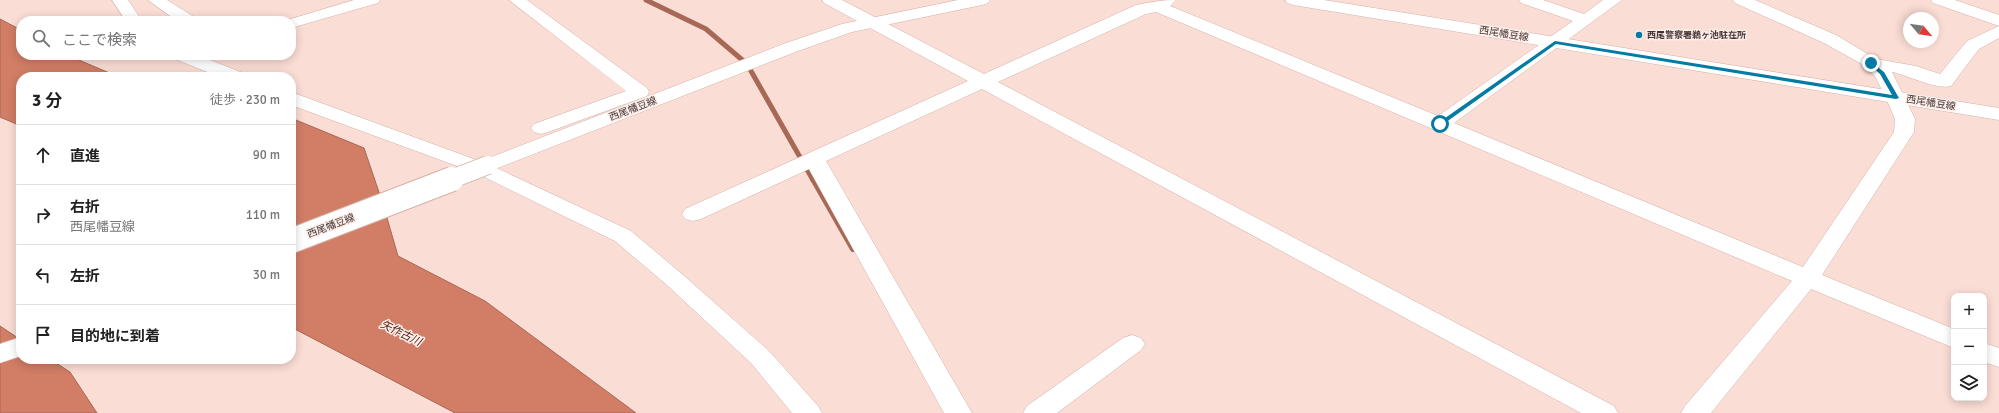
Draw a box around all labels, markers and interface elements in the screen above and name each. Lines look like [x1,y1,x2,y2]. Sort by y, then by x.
north arrow [1903,12,1939,48]
search box [16,16,296,60]
street label: 西尾幡豆線 [1478,24,1530,44]
icon: search [30,27,52,49]
marker: 西尾警察署鵜ヶ池駐在所 [1634,30,1644,40]
place label: 西尾警察署鵜ヶ池駐在所 [1647,30,1746,41]
text: ここで検索 [62,31,137,49]
route end [1862,54,1880,72]
text: 3 分 [32,90,62,111]
text: 徒歩 · 230 m [210,92,280,108]
street label: 西尾幡豆線 [1905,93,1957,113]
street label: 西尾幡豆線 [608,94,658,124]
route start [1431,115,1449,133]
icon: ahead [32,144,54,166]
text: 直進 [70,147,100,165]
text: 90 m [253,147,280,163]
text: 右折 [70,198,100,216]
icon: right [32,204,54,226]
text: 110 m [246,207,280,223]
street label: 西尾幡豆線 [306,211,356,241]
text: 西尾幡豆線 [70,219,135,235]
icon: left [32,264,54,286]
text: 左折 [70,267,100,285]
text: 30 m [253,267,280,283]
map controls [1951,293,1987,401]
button: + [1951,293,1987,329]
water label: 矢作古川 [378,318,425,349]
icon: arrive [32,324,54,346]
text: 目的地に到着 [70,327,160,345]
button: − [1951,329,1987,365]
button: layers [1951,365,1987,401]

